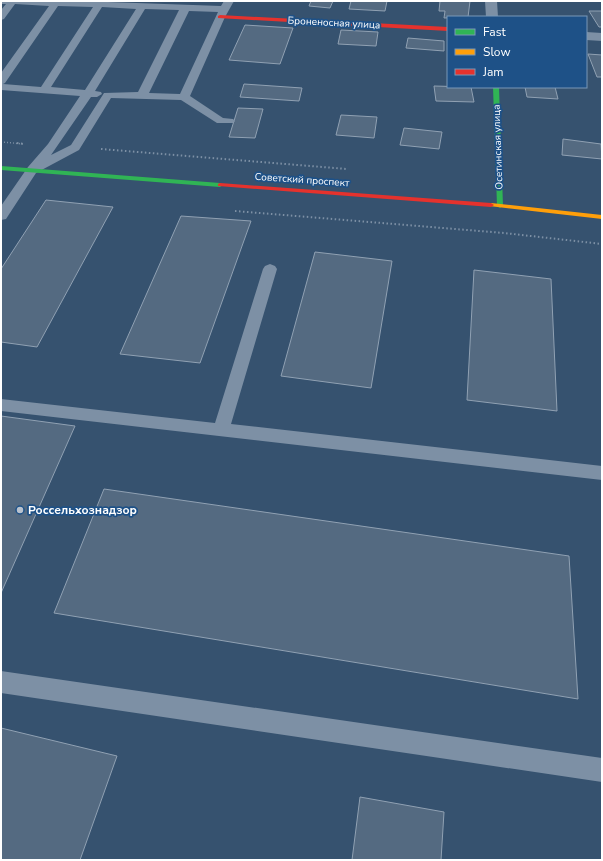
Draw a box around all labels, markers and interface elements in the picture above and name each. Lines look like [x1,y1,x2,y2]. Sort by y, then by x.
street label: Броненосная улица [287,14,381,32]
legend [447,16,587,88]
text: Fast [483,24,506,40]
text: Slow [483,44,511,60]
text: Jam [482,64,504,80]
street label: Осетинская улица [490,104,506,190]
street label: Советский проспект [254,170,350,190]
place label: Россельхознадзор [28,502,137,518]
marker: Россельхознадзор [15,505,25,515]

